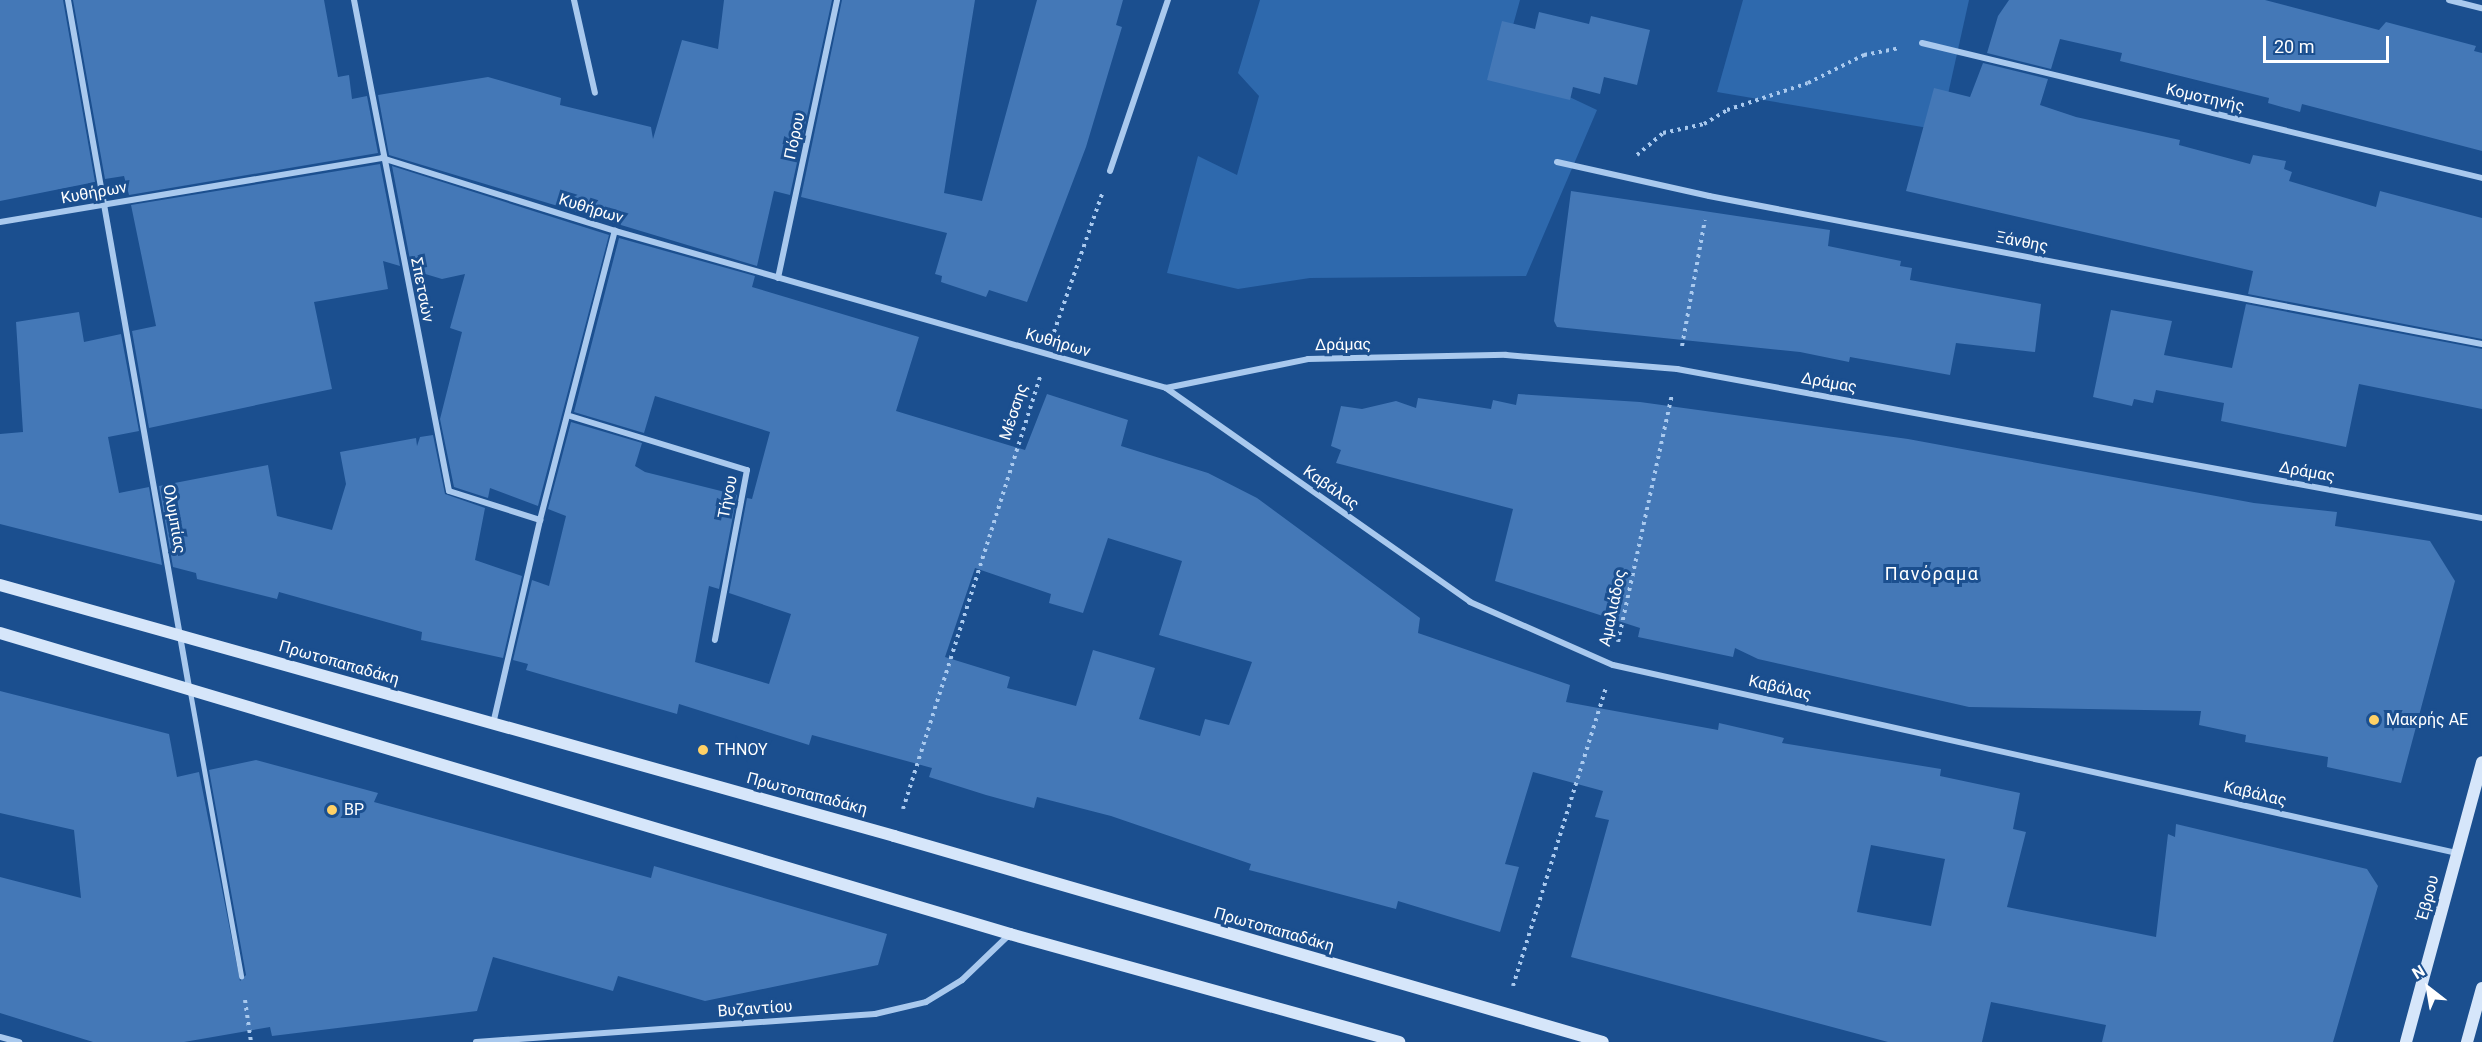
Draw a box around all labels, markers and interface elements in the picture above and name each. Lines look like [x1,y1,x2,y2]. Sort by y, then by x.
scale bar [2266,24,2392,62]
text: 20 m [2274,36,2314,57]
street label: Κομοτηνής [2164,80,2246,116]
street label: Πόρου [781,111,809,161]
street label: Κυθήρων [59,178,129,208]
street label: Κυθήρων [556,190,626,228]
street label: Ξάνθης [1994,228,2050,256]
street label: Σπετσών [406,256,438,324]
street label: Κυθήρων [1023,325,1093,361]
street label: Δράμας [1315,335,1371,355]
street label: Δράμας [1800,369,1858,397]
street label: Μέσσης [996,381,1032,443]
street label: Δράμας [2278,458,2336,486]
street label: Καβάλας [1299,462,1363,514]
street label: Τήνου [714,474,742,520]
street label: Ολυμπίας [158,483,190,555]
district label: Πανόραμα [1885,563,1979,585]
street label: Αμαλιάδος [1595,568,1631,648]
street label: Πρωτοπαπαδάκη [277,637,401,689]
street label: Καβάλας [1747,671,1813,705]
place label: Μακρής ΑΕ [2386,710,2468,730]
marker: Μακρής ΑΕ [2367,713,2381,727]
place label: ΤΗΝΟΥ [715,740,768,760]
marker: ΤΗΝΟΥ [696,743,710,757]
street label: Πρωτοπαπαδάκη [745,769,869,819]
street label: Καβάλας [2222,777,2288,811]
place label: BP [344,800,364,820]
marker: BP [325,803,339,817]
street label: Έβρου [2413,873,2443,923]
street label: Πρωτοπαπαδάκη [1212,904,1336,956]
north arrow [2398,958,2458,1018]
text: N [2409,961,2428,983]
street label: Βυζαντίου [717,997,793,1021]

